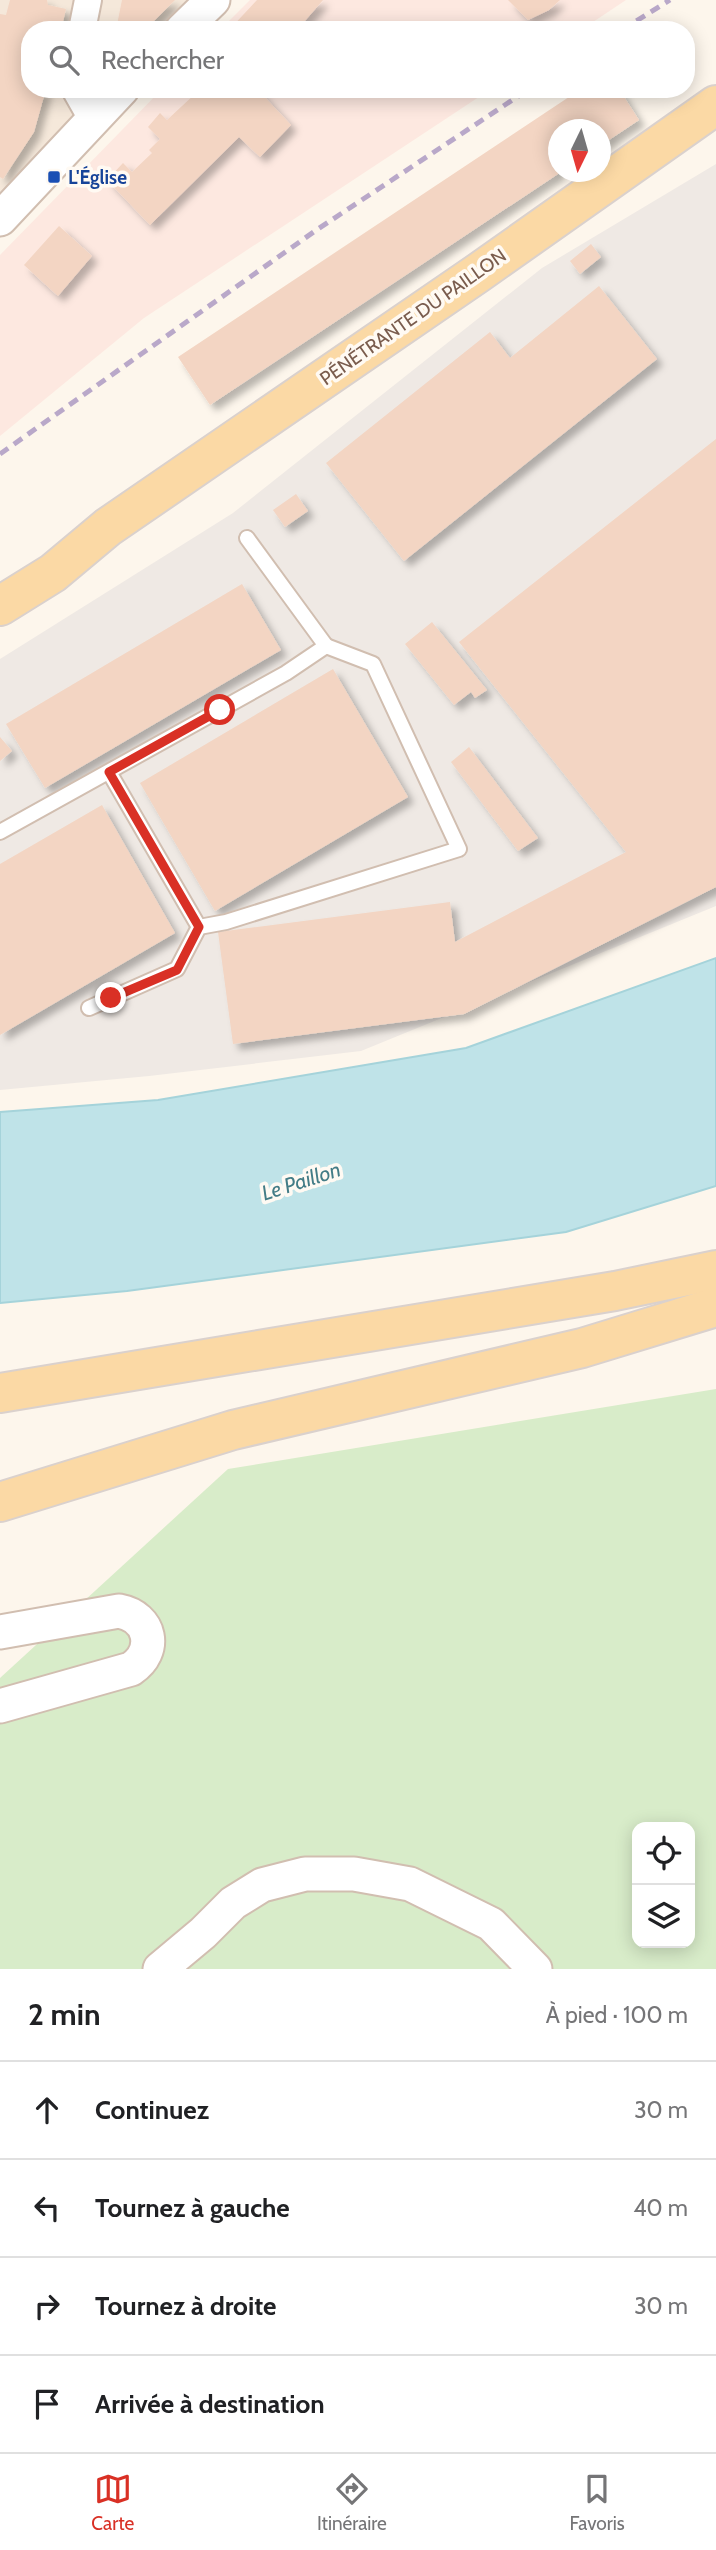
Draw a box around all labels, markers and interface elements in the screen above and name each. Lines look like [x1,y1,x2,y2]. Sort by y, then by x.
search box [21,21,695,98]
icon: search [45,41,83,79]
text: Rechercher [101,44,224,76]
north arrow [548,119,611,182]
place label: L'Église [68,165,127,189]
marker: L'Église [46,169,62,185]
street label: PÉNÉTRANTE DU PAILLON [315,243,511,390]
route start [204,694,235,725]
route end [95,982,126,1013]
water label: Le Paillon [258,1157,344,1205]
map controls [632,1822,695,1948]
button: locate [632,1822,695,1885]
button: layers [632,1885,695,1948]
text: 2 min [28,1996,100,2033]
text: À pied · 100 m [546,2001,688,2029]
icon: ahead [28,2091,66,2129]
text: Continuez [95,2094,209,2126]
text: 30 m [634,2096,688,2124]
icon: left [28,2189,66,2227]
text: Tournez à gauche [95,2192,290,2224]
text: 40 m [633,2194,688,2222]
icon: right [28,2287,66,2325]
text: Tournez à droite [95,2290,277,2322]
text: 30 m [634,2292,688,2320]
icon: arrive [28,2385,66,2423]
text: Arrivée à destination [95,2388,325,2420]
tab: Carte [91,2470,134,2535]
tab: Itinéraire [317,2470,387,2535]
tab: Favoris [570,2470,625,2535]

